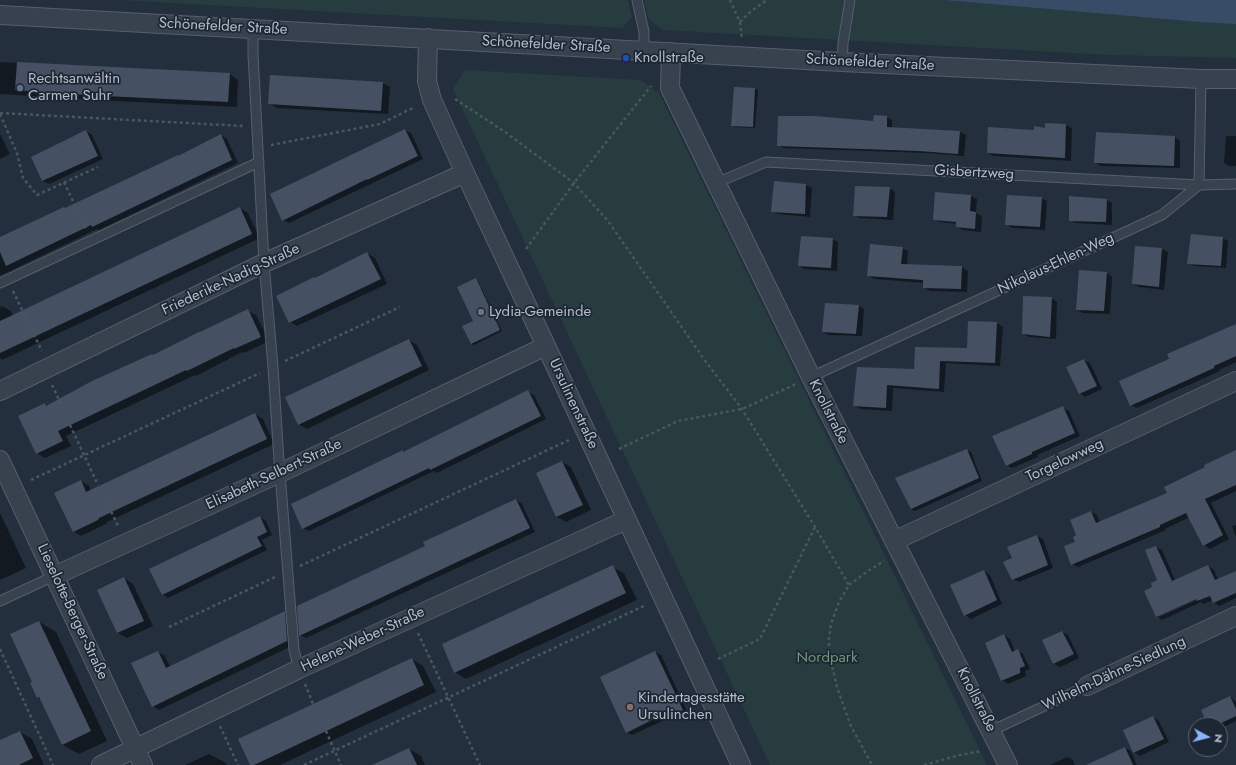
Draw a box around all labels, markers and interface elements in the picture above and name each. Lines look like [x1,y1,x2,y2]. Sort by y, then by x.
street label: Schönefelder Straße [158,15,288,39]
street label: Schönefelder Straße [481,33,611,57]
place label: Knollstraße [634,49,704,67]
street label: Schönefelder Straße [805,51,935,75]
marker: Knollstraße [621,53,631,63]
place label: Rechtsanwältin Carmen Suhr [28,70,120,105]
marker: Rechtsanwältin Carmen Suhr [15,83,25,93]
street label: Gisbertzweg [934,162,1014,184]
street label: Nikolaus-Ehlen-Weg [995,229,1117,299]
street label: Friederike-Nadig-Straße [159,240,303,320]
place label: Lydia-Gemeinde [489,303,591,321]
marker: Lydia-Gemeinde [476,307,486,317]
street label: Ursulinenstraße [544,356,602,452]
street label: Knollstraße [804,377,852,447]
street label: Torgelowweg [1024,435,1106,487]
street label: Elisabeth-Selbert-Straße [203,436,345,514]
street label: Lieselotte-Berger-Straße [33,541,111,683]
street label: Helene-Weber-Straße [298,603,428,677]
street label: Wilhelm-Dähne-Siedlung [1039,633,1189,715]
park label: Nordpark [796,649,858,667]
street label: Knollstraße [952,665,1000,735]
place label: Kindertagesstätte Ursulinchen [638,689,745,724]
marker: Kindertagesstätte Ursulinchen [625,702,635,712]
north arrow [1188,717,1228,757]
text: N [1210,733,1227,744]

